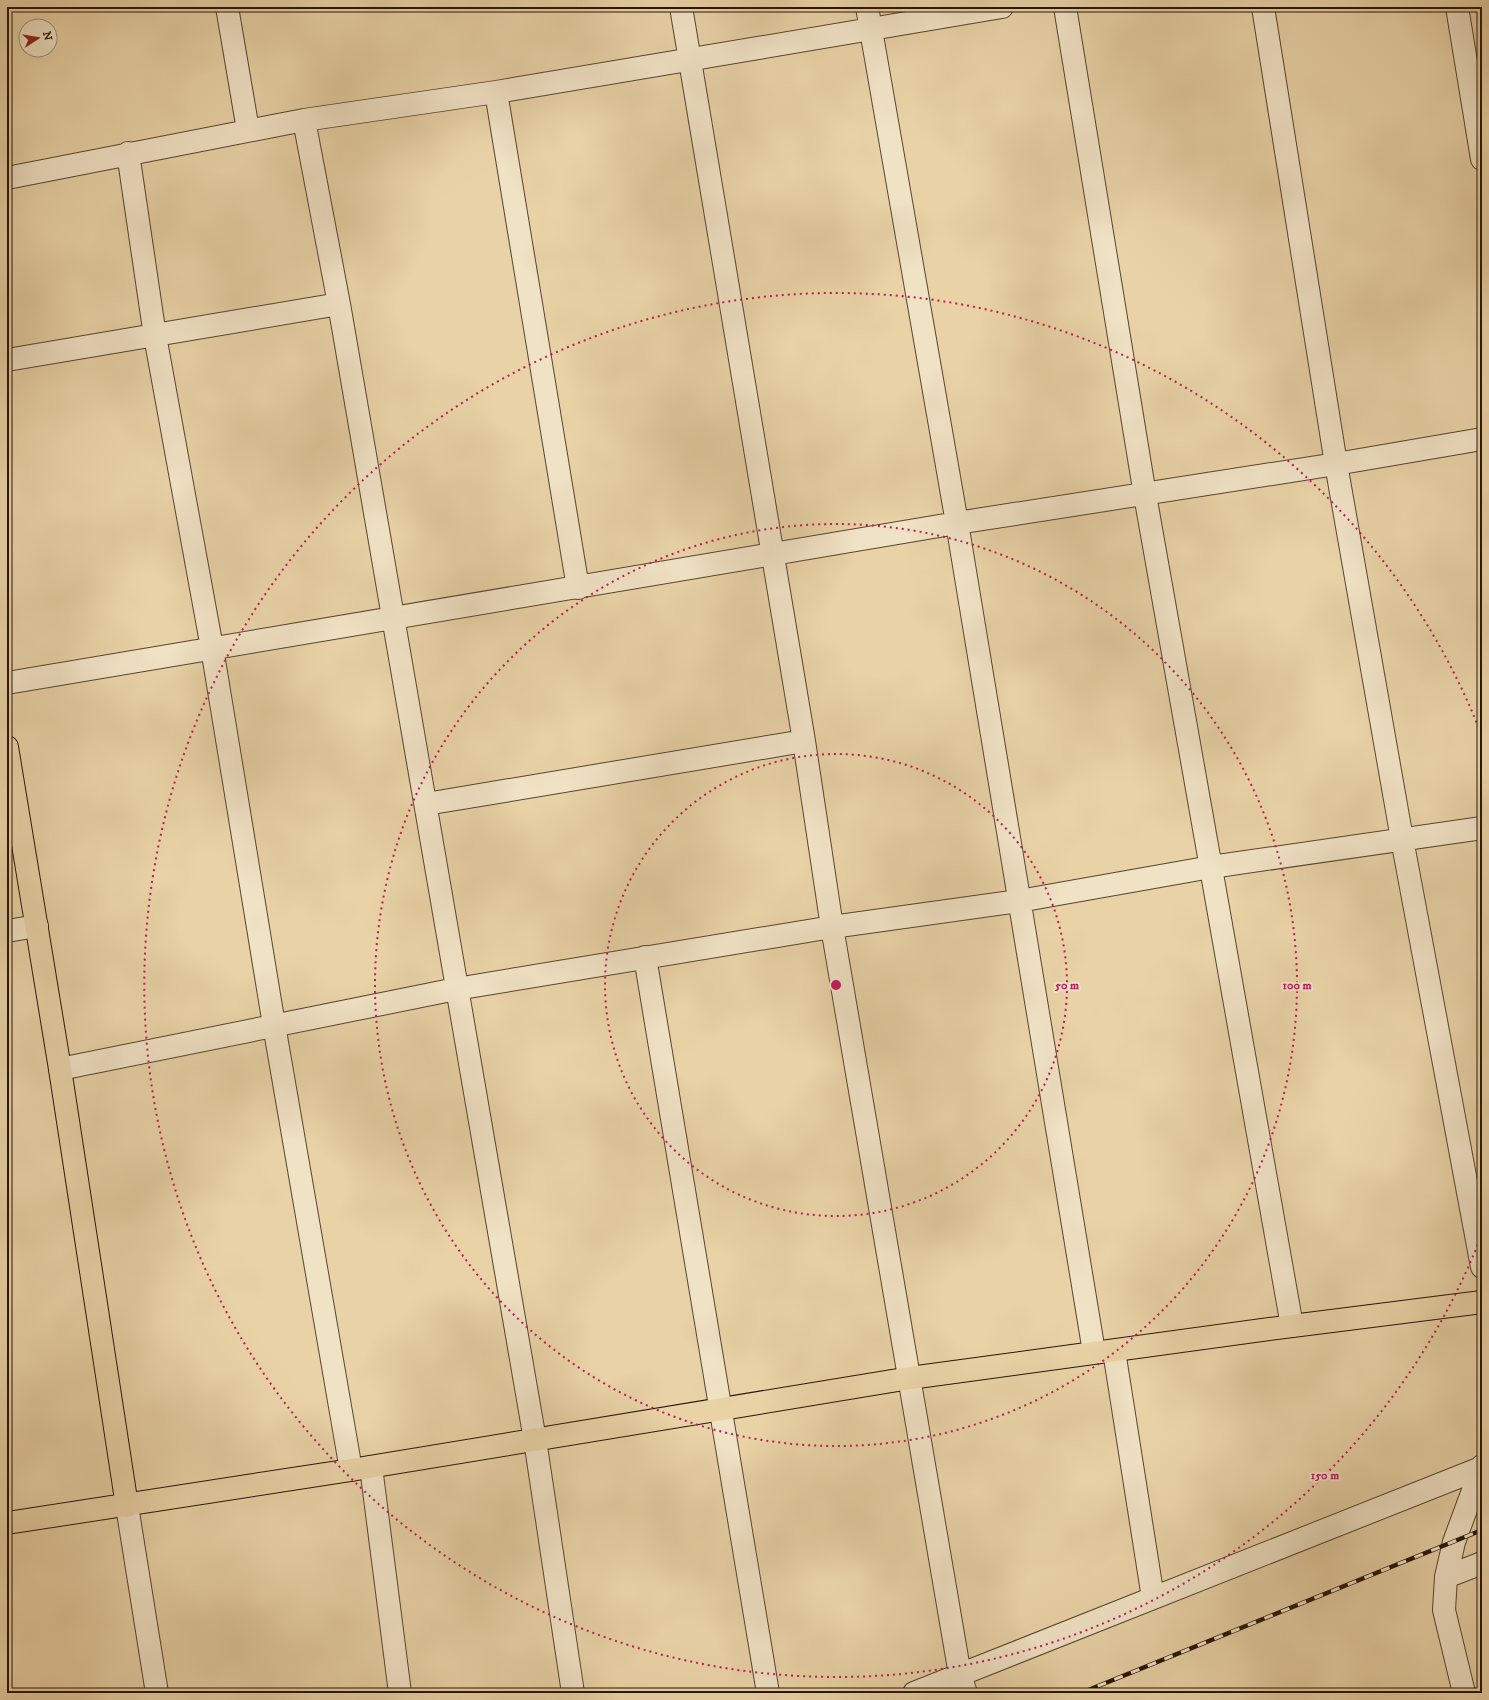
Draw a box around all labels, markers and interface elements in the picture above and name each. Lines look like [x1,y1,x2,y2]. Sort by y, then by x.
north arrow [18,18,58,58]
text: N [39,30,55,42]
centre of rings [829,978,843,992]
text: 50 m [1054,978,1079,993]
text: 100 m [1283,978,1311,993]
text: 150 m [1311,1468,1339,1483]

